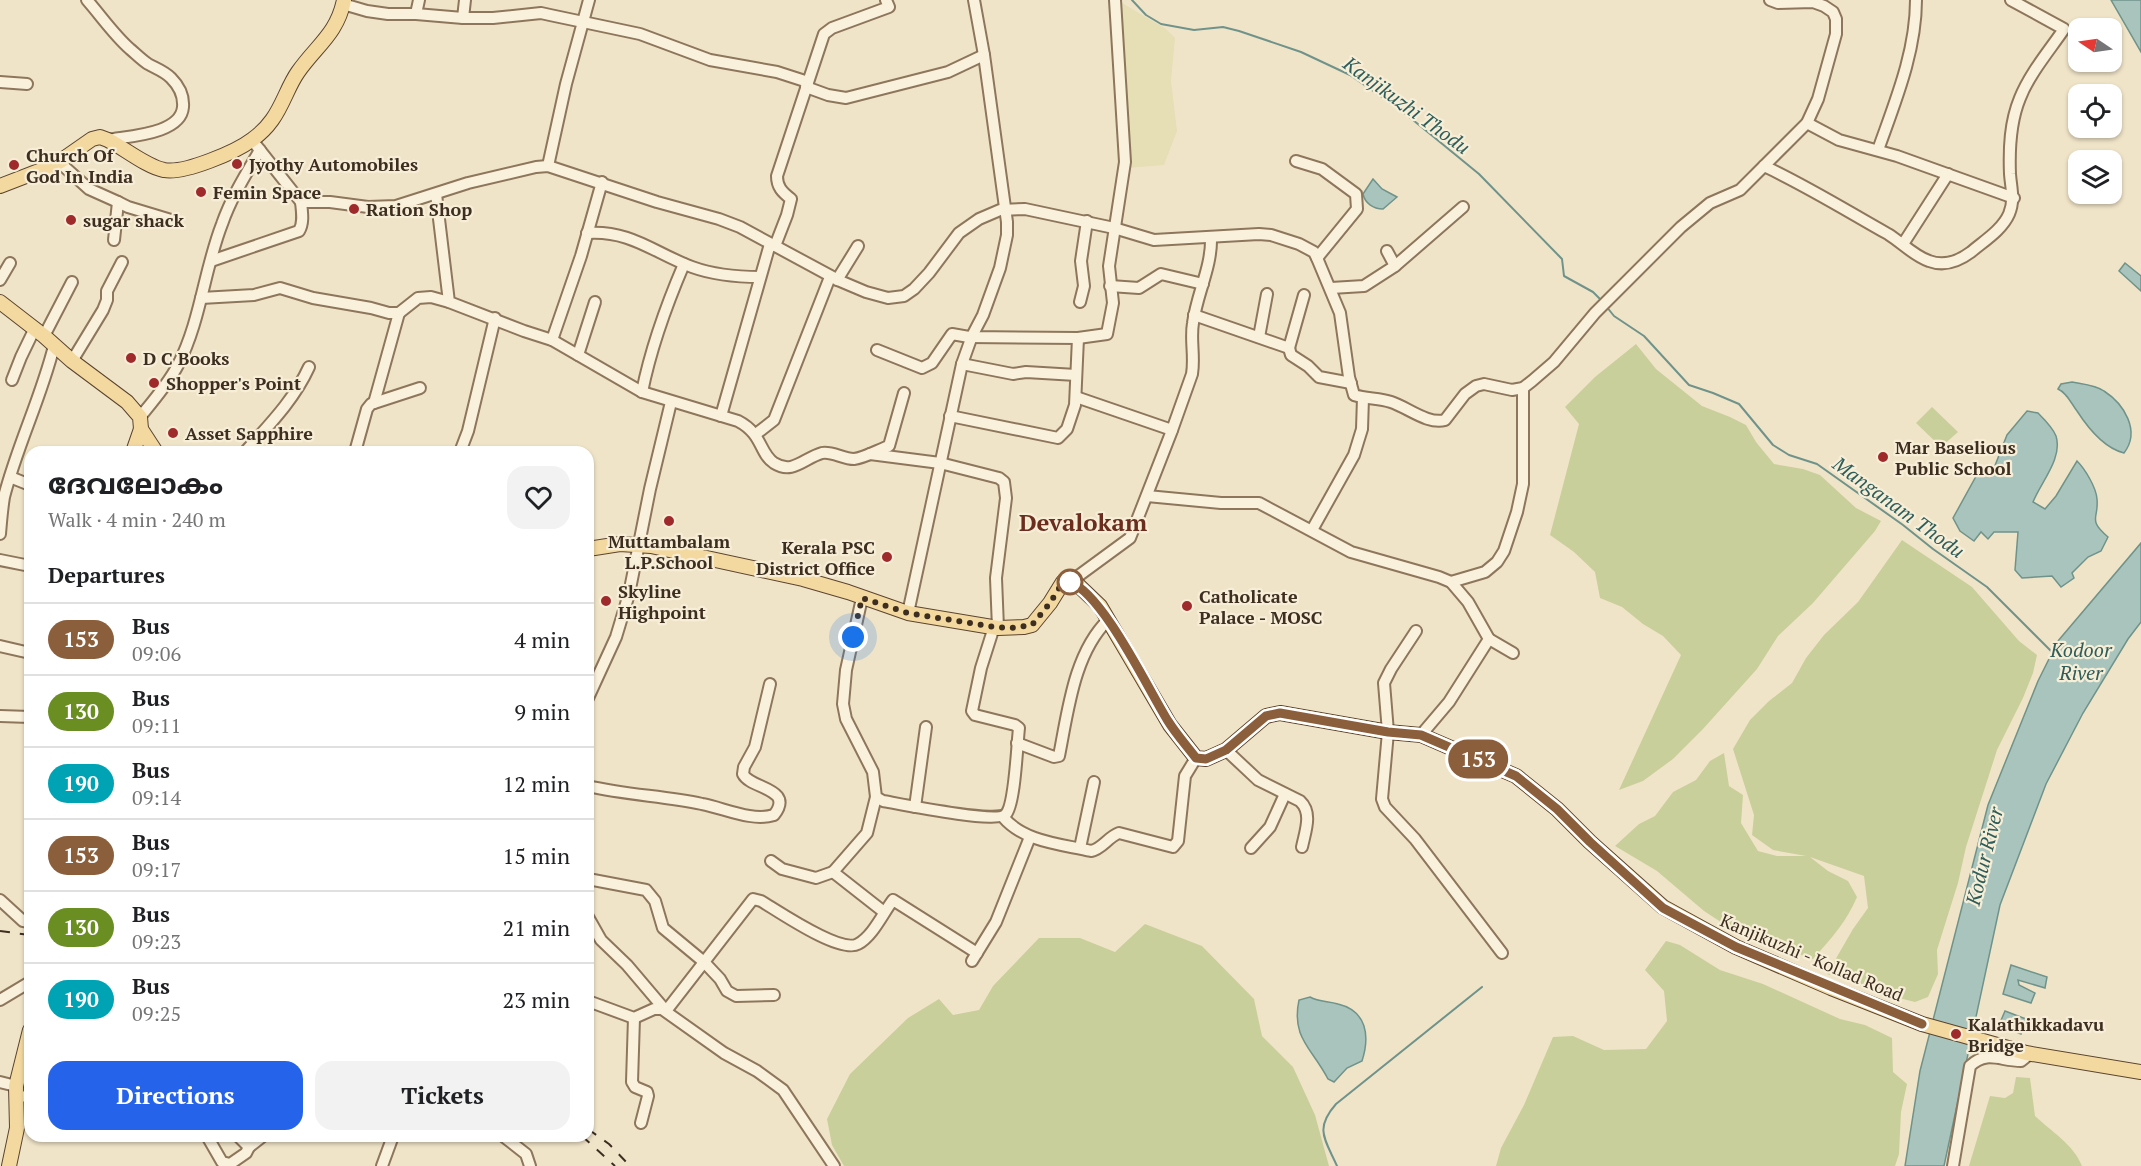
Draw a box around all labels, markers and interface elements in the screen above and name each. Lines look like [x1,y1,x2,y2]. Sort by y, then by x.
north arrow [2068,18,2122,72]
map controls [2068,18,2122,204]
water label: Kanjikuzhi Thodu [1337,49,1476,160]
button: locate [2068,84,2122,138]
place label: Church Of God In India [26,143,133,188]
button: layers [2068,150,2122,204]
place label: Jyothy Automobiles [249,152,418,176]
marker: Jyothy Automobiles [230,157,244,171]
marker: Church Of God In India [7,158,21,172]
place label: Femin Space [213,180,322,204]
marker: Femin Space [194,185,208,199]
place label: Ration Shop [366,197,472,221]
marker: Ration Shop [347,202,361,216]
place label: sugar shack [83,208,185,232]
marker: sugar shack [64,213,78,227]
place label: D C Books [143,346,229,370]
marker: D C Books [124,351,138,365]
place label: Shopper's Point [166,371,301,395]
marker: Shopper's Point [147,376,161,390]
place label: Asset Sapphire [185,421,313,445]
marker: Asset Sapphire [166,426,180,440]
place label: Mar Baselious Public School [1895,435,2016,480]
water label: Manganam Thodu [1827,449,1970,564]
marker: Mar Baselious Public School [1876,450,1890,464]
text: ദേവലോകം [48,465,223,502]
button: heart [507,466,570,529]
text: Walk · 4 min · 240 m [48,506,226,533]
district label: Devalokam [1019,506,1147,538]
marker: Muttambalam L.P.School [662,514,676,528]
place label: Muttambalam L.P.School [608,529,730,574]
place label: Kerala PSC District Office [756,535,875,580]
marker: Kerala PSC District Office [880,550,894,564]
text: Departures [48,560,165,589]
unlabelled marker [1057,569,1083,595]
place label: Skyline Highpoint [618,579,706,624]
place label: Catholicate Palace - MOSC [1199,584,1323,629]
marker: Skyline Highpoint [599,594,613,608]
marker: Catholicate Palace - MOSC [1180,599,1194,613]
text: Bus [132,611,170,640]
your location [838,622,868,652]
text: 153 [63,625,99,653]
text: 4 min [514,625,570,654]
water label: Kodoor River [2049,636,2113,686]
text: 09:06 [132,640,181,667]
text: Bus [132,683,170,712]
text: 130 [63,697,99,725]
text: 9 min [514,697,570,726]
text: 09:11 [132,712,181,739]
line badge: 153 [1444,740,1512,778]
text: 153 [1460,745,1496,773]
text: Bus [132,755,170,784]
text: 190 [63,769,99,797]
text: 12 min [503,769,570,798]
text: 09:14 [132,784,181,811]
water label: Kodur River [1959,803,2010,909]
text: Bus [132,827,170,856]
text: 153 [63,841,99,869]
text: 15 min [503,841,570,870]
text: 09:17 [132,856,181,883]
text: Bus [132,899,170,928]
street label: Kanjikuzhi - Kollad Road [1717,908,1907,1006]
text: 130 [63,913,99,941]
text: 21 min [503,913,570,942]
text: 09:23 [132,928,181,955]
text: Bus [132,971,170,1000]
text: 190 [63,985,99,1013]
text: 23 min [503,985,570,1014]
text: 09:25 [132,1000,181,1027]
place label: Kalathikkadavu Bridge [1968,1012,2104,1057]
marker: Kalathikkadavu Bridge [1949,1027,1963,1041]
button: Directions [48,1061,303,1130]
button: Tickets [315,1061,570,1130]

